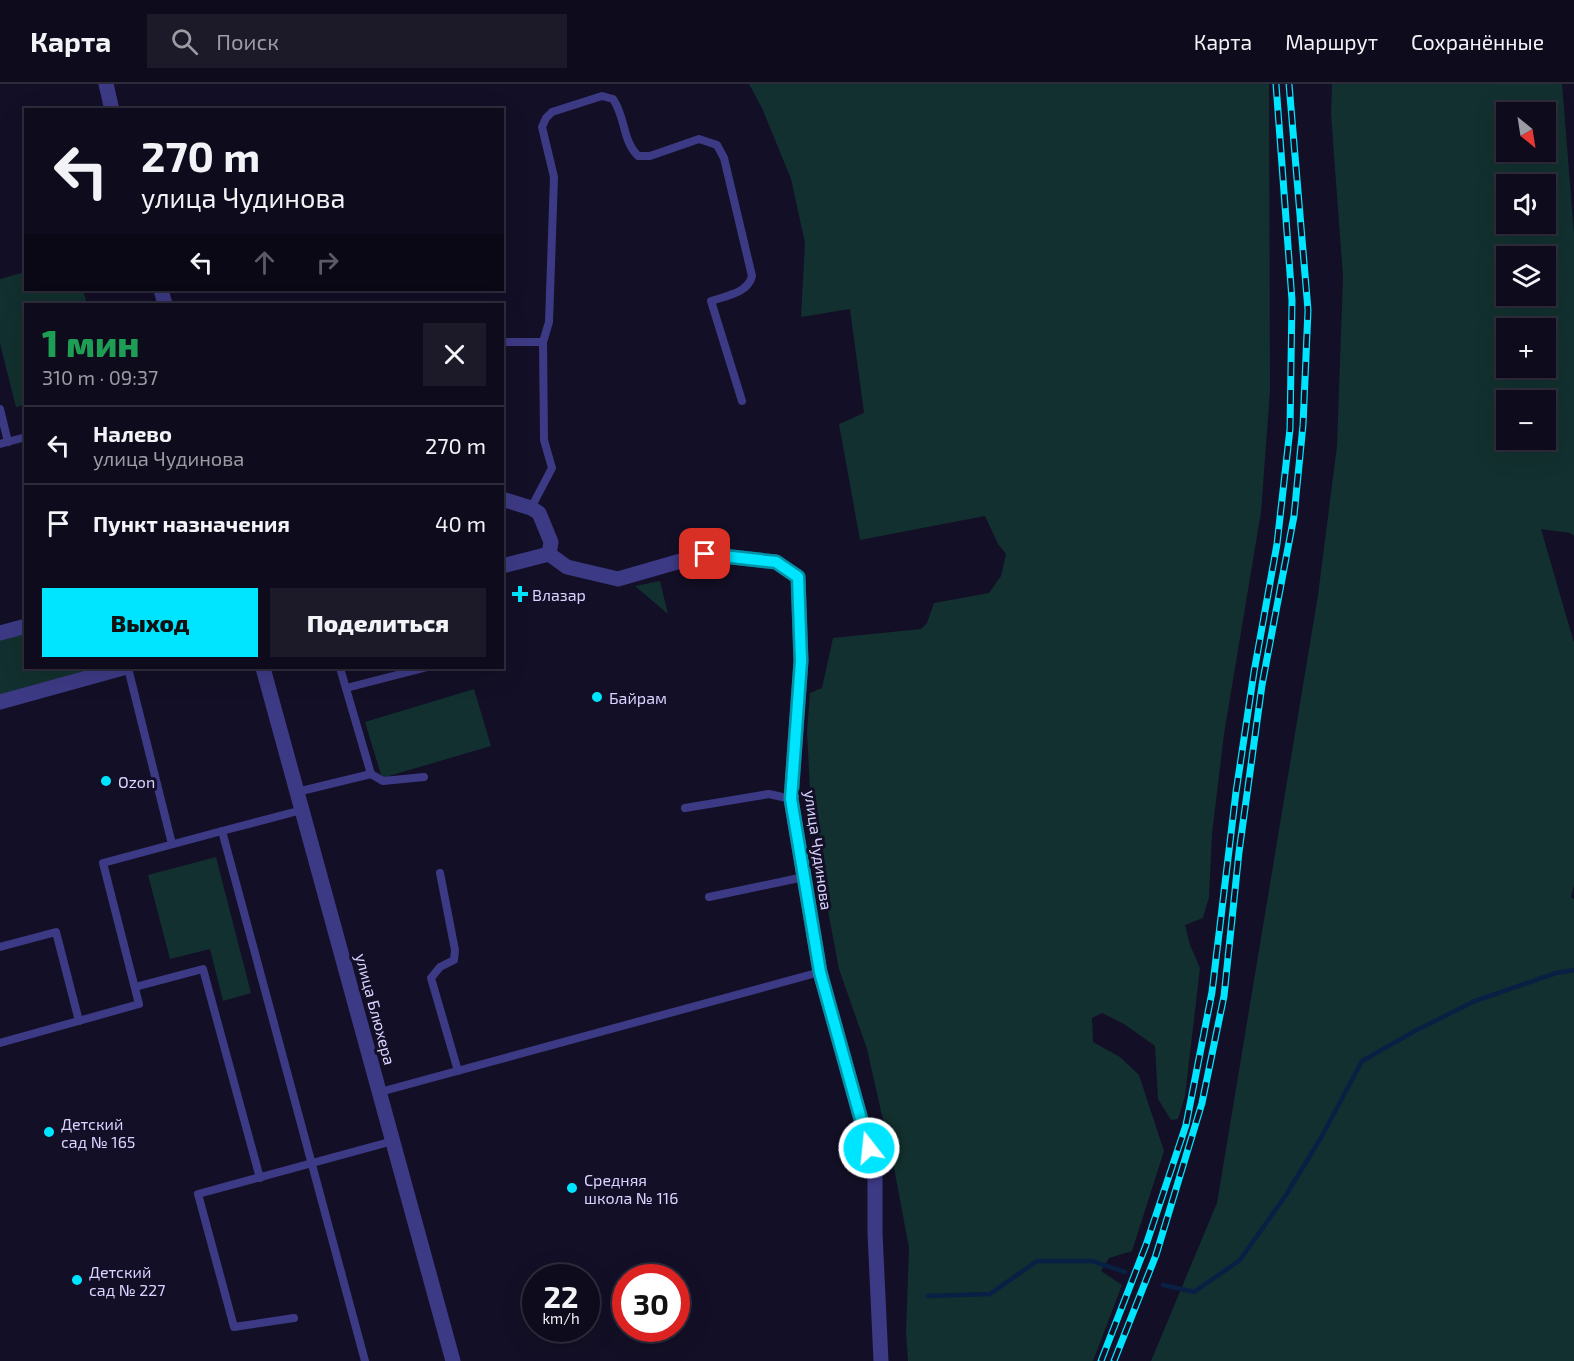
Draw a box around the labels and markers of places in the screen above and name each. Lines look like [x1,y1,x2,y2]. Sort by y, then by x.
pin [679,528,730,579]
place label: Влазар [532,585,586,604]
marker: Влазар [513,587,527,601]
place label: Байрам [609,688,667,707]
marker: Байрам [590,690,604,704]
place label: Ozon [118,772,155,791]
marker: Ozon [99,774,113,788]
place label: Детский сад № 165 [61,1114,135,1151]
marker: Детский сад № 165 [42,1125,56,1139]
place label: Средняя школа № 116 [584,1170,678,1207]
marker: Средняя школа № 116 [565,1181,579,1195]
place label: Детский сад № 227 [89,1262,166,1299]
marker: Детский сад № 227 [70,1273,84,1287]

